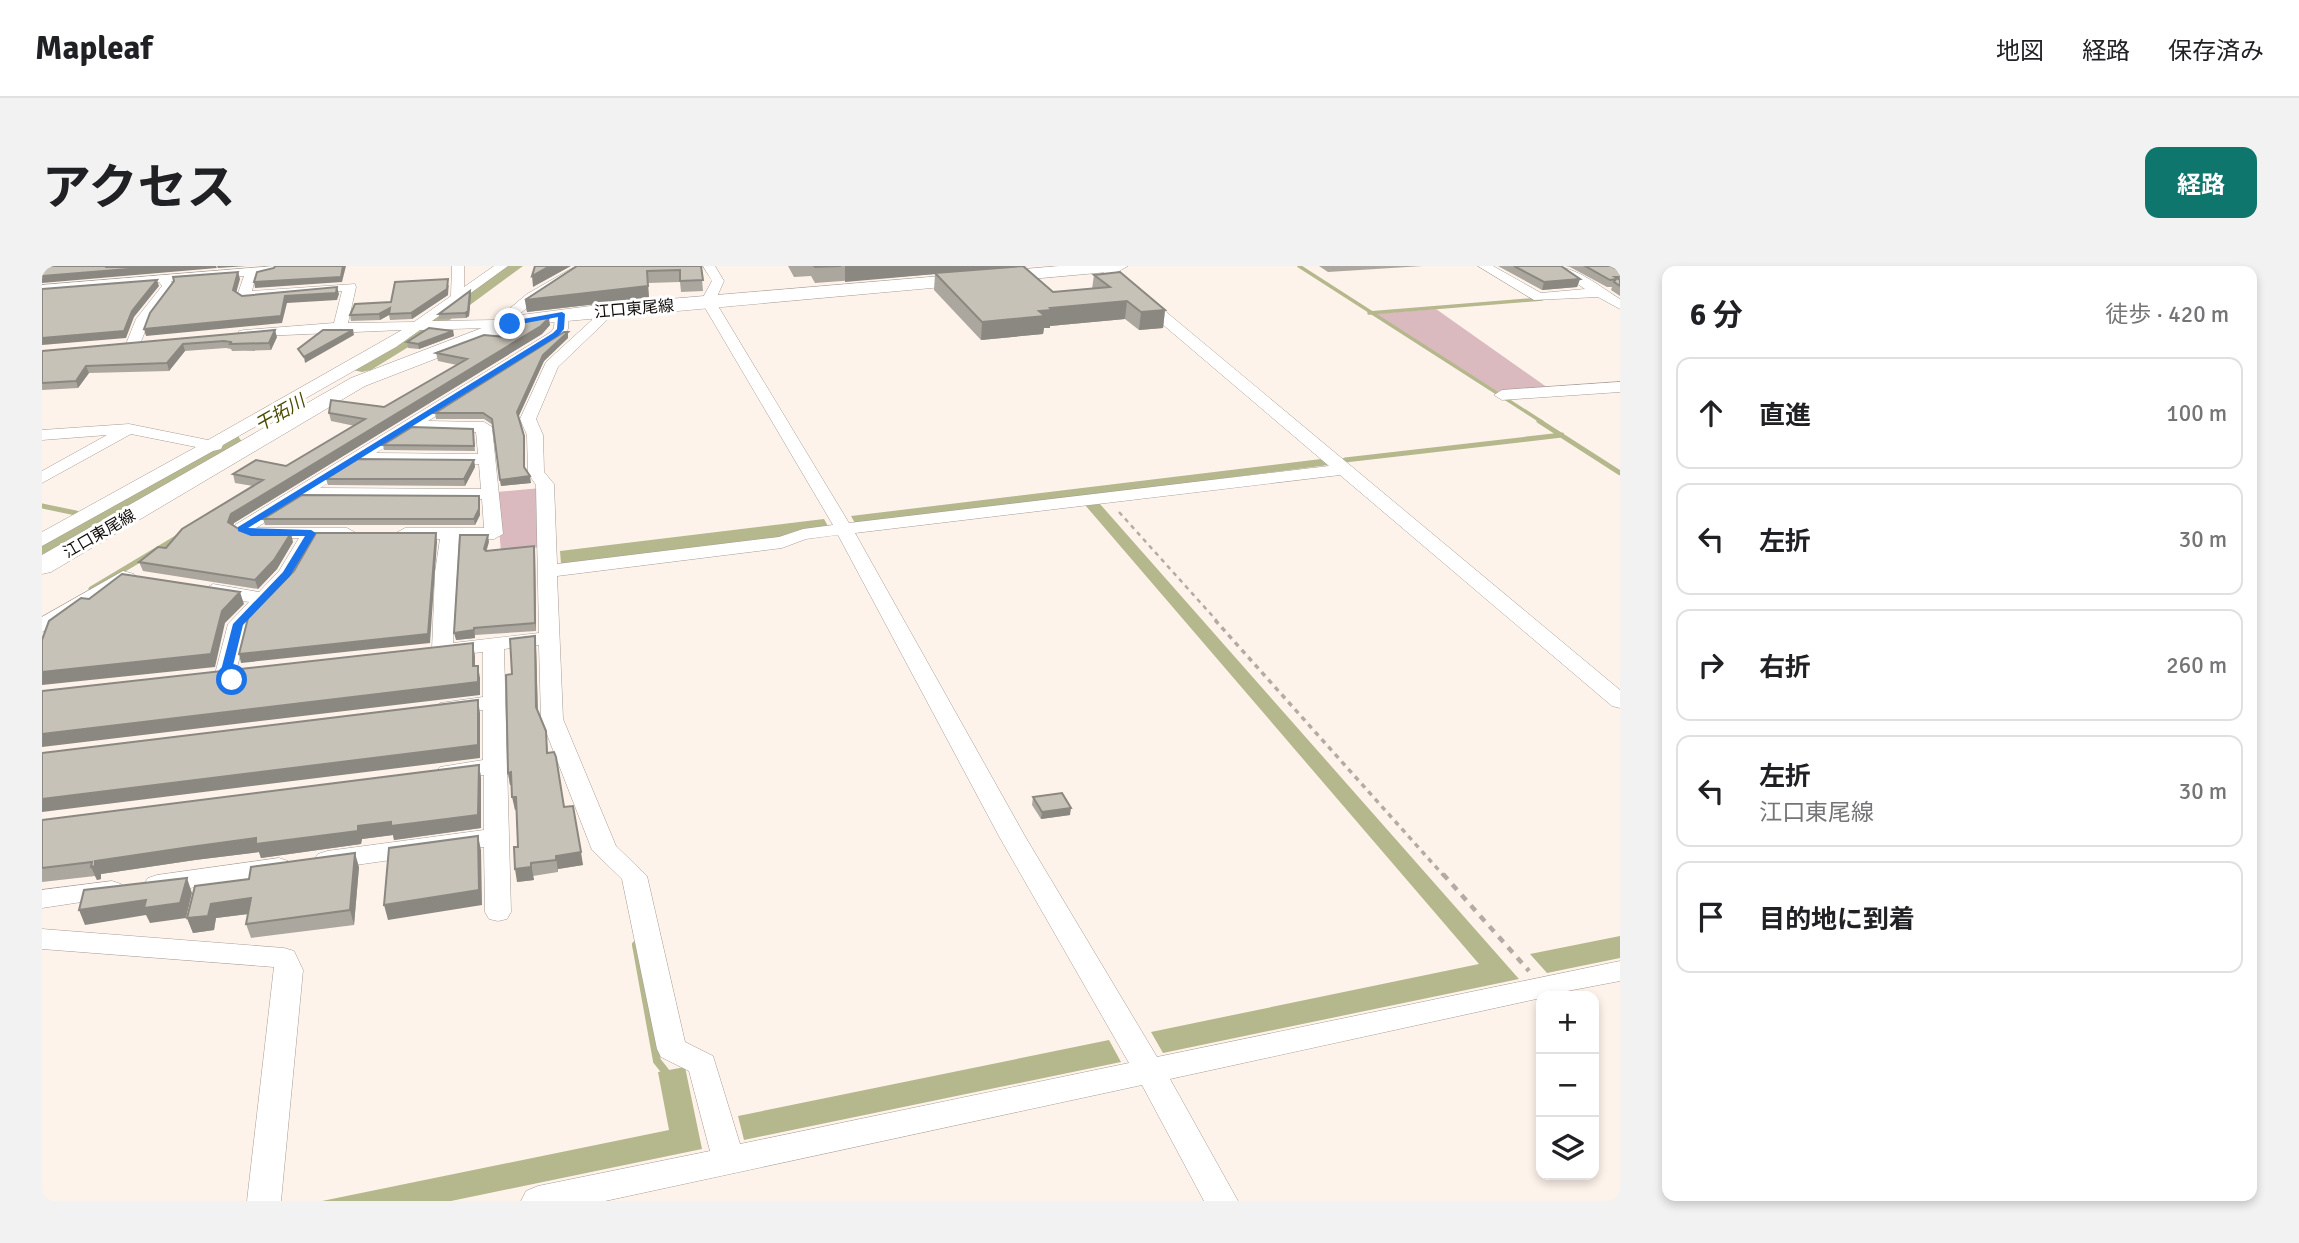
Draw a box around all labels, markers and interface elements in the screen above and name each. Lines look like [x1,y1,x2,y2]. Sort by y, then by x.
text: Mapleaf [35,28,152,69]
text: 地図 [1996,36,2044,66]
text: 経路 [2082,36,2130,66]
text: 保存済み [2168,36,2264,66]
button: 経路 [2145,147,2257,218]
text: アクセス [42,158,236,218]
street label: 江口東尾線 [593,296,675,322]
text: 6 分 [1690,297,1743,334]
text: 徒歩 · 420 m [2105,300,2229,329]
route end [494,308,525,339]
water label: 干拓川 [251,389,311,436]
icon: ahead [1692,394,1730,432]
text: 100 m [2166,399,2227,428]
text: 直進 [1759,400,1811,432]
street label: 江口東尾線 [60,505,139,563]
icon: left [1692,520,1730,558]
text: 30 m [2179,525,2227,554]
text: 左折 [1759,526,1811,558]
icon: right [1692,646,1730,684]
text: 260 m [2166,651,2227,680]
text: 右折 [1759,652,1811,684]
route start [216,664,247,695]
text: 左折 [1759,761,1811,793]
icon: left [1692,772,1730,810]
text: 30 m [2179,777,2227,806]
text: 江口東尾線 [1759,798,1874,827]
icon: arrive [1692,898,1730,936]
text: 目的地に到着 [1759,904,1915,936]
map controls [1536,991,1599,1180]
button: + [1536,991,1599,1054]
button: − [1536,1054,1599,1117]
button: layers [1536,1117,1599,1180]

